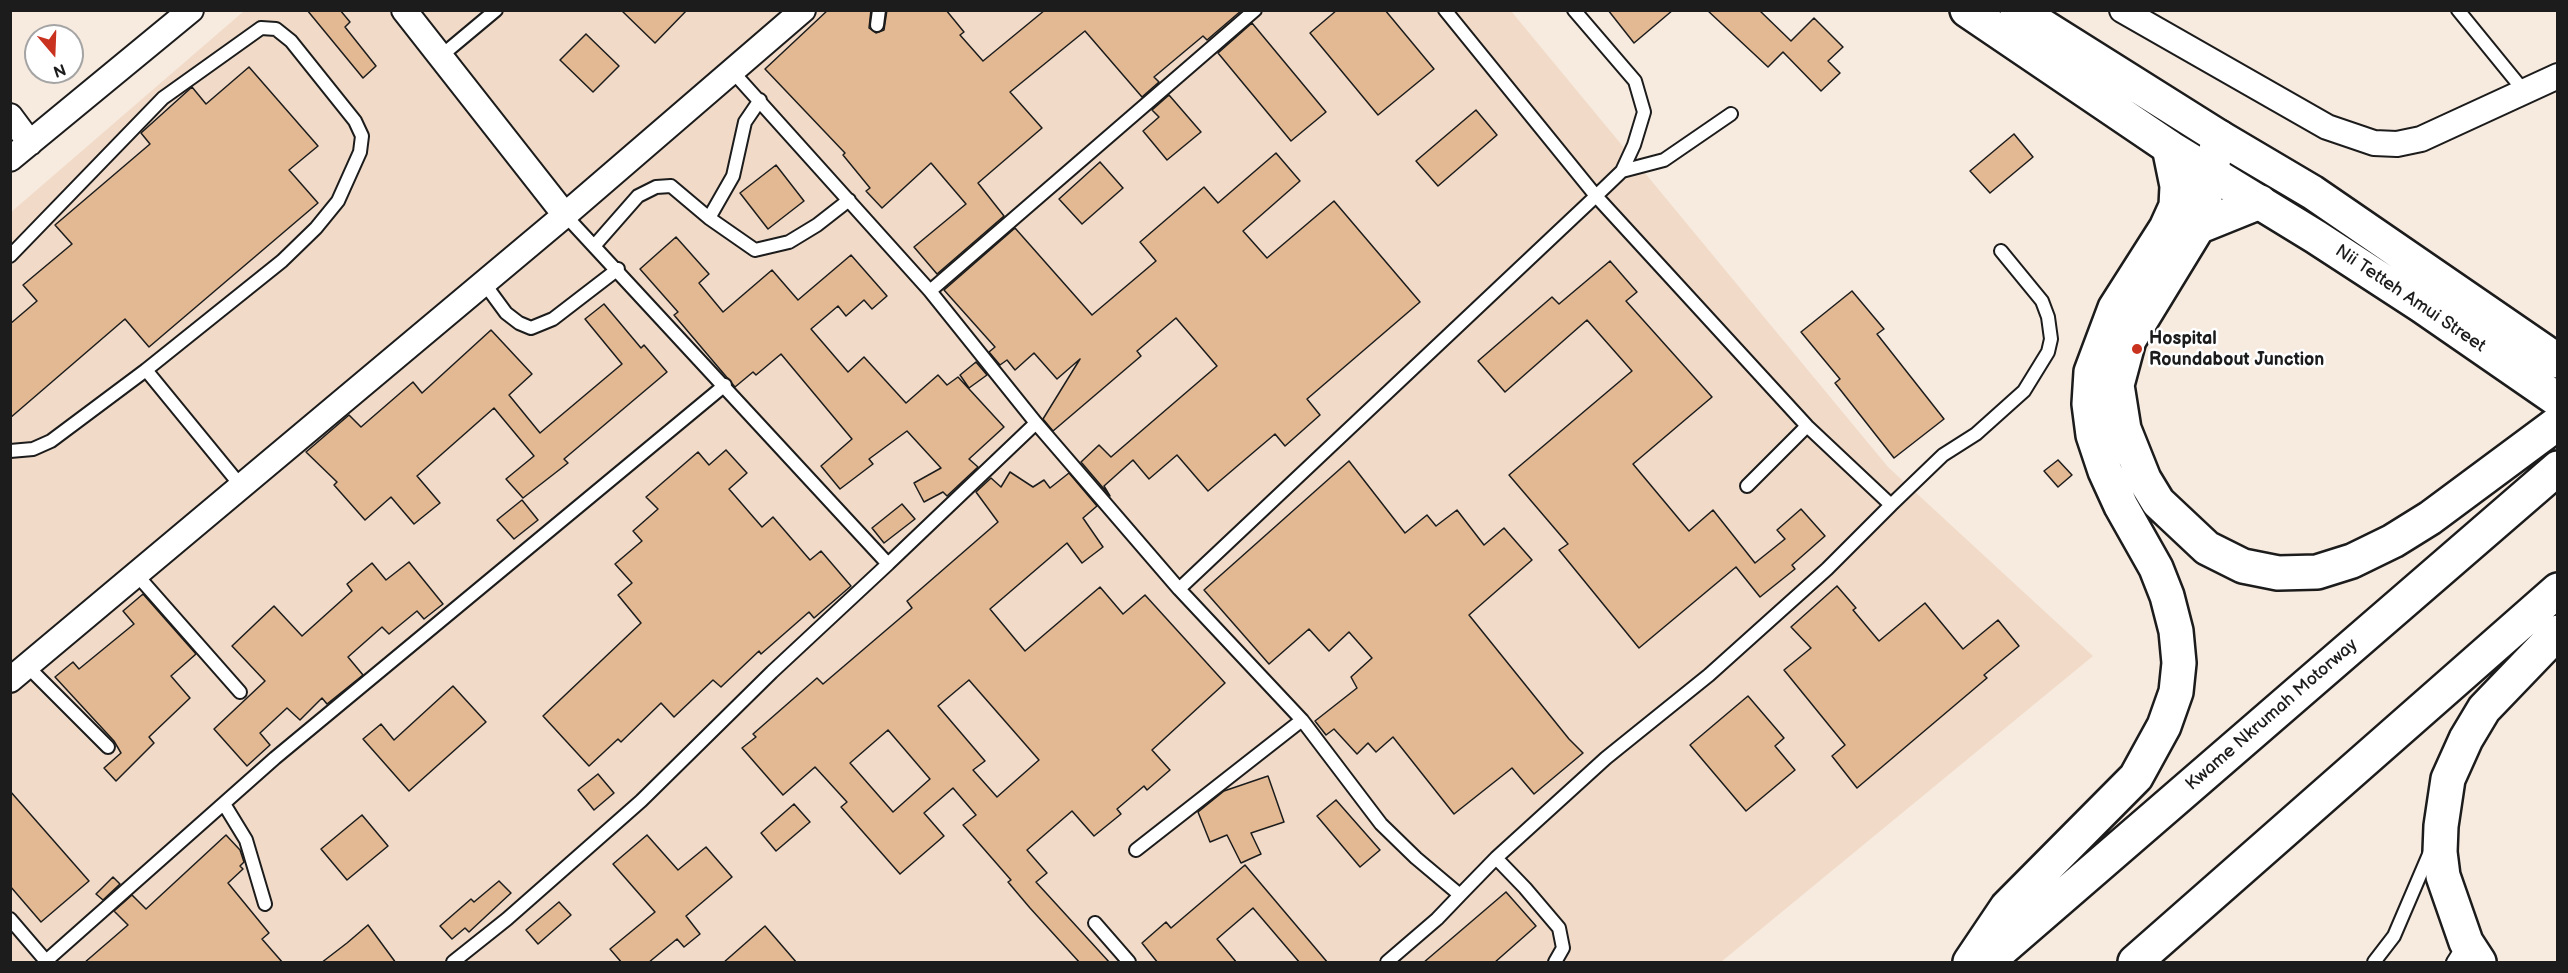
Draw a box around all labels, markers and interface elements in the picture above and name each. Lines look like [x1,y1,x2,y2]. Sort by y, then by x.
north arrow [24,24,84,84]
text: N [51,59,68,81]
street label: Nii Tetteh Amui Street [2331,241,2489,357]
place label: Hospital Roundabout Junction [2149,328,2324,370]
marker: Hospital Roundabout Junction [2130,342,2144,356]
street label: Kwame Nkrumah Motorway [2182,635,2362,795]

